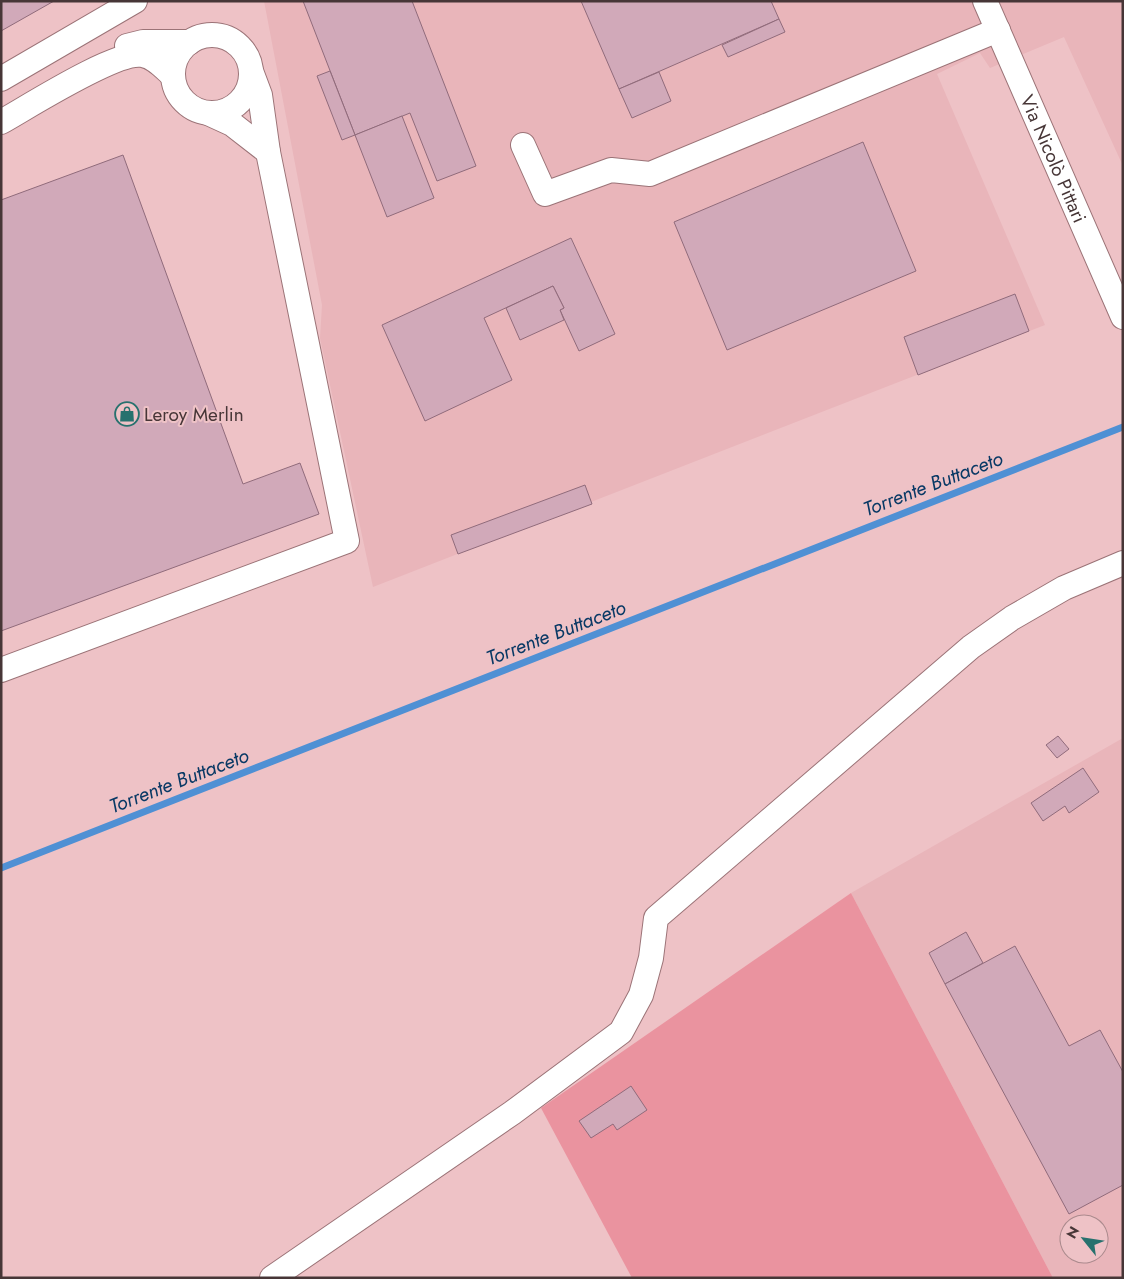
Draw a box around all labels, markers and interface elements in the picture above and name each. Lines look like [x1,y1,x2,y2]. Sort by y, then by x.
street label: Via Nicolò Pittari [1014,90,1094,227]
shop icon: Leroy Merlin [114,401,140,427]
place label: Leroy Merlin [144,401,244,428]
water label: Torrente Buttaceto [859,444,1007,524]
water label: Torrente Buttaceto [482,593,630,673]
water label: Torrente Buttaceto [105,741,253,821]
north arrow [1059,1214,1109,1264]
text: N [1061,1223,1084,1242]

